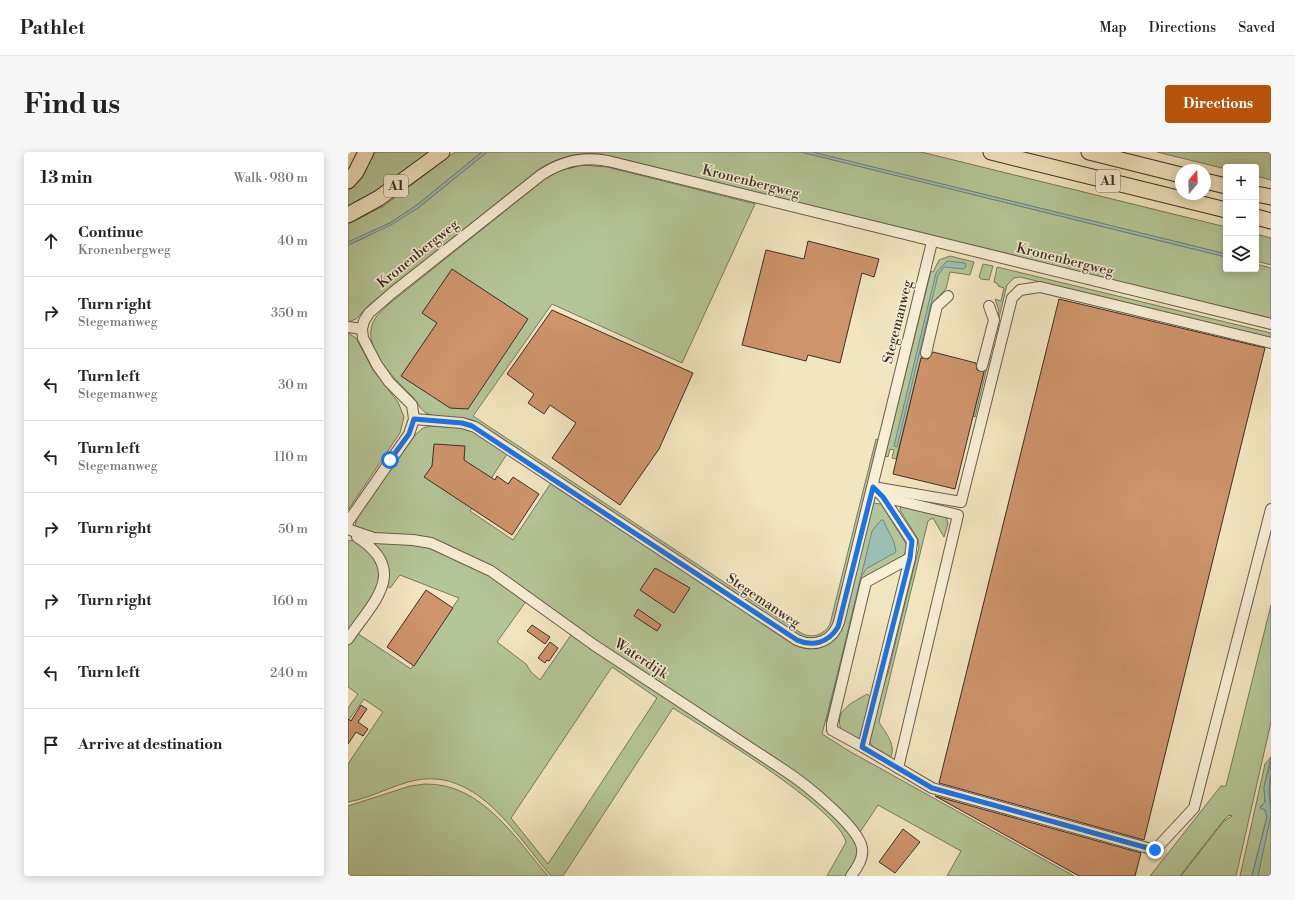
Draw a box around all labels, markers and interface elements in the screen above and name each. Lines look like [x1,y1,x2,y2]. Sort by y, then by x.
text: Pathlet [20,16,85,40]
text: Map [1099,19,1127,37]
text: Directions [1149,19,1216,37]
text: Saved [1238,19,1275,37]
button: Directions [1165,85,1271,123]
text: Find us [24,87,120,122]
street label: Kronenbergweg [700,161,802,203]
north arrow [1175,164,1211,200]
map controls [1223,164,1259,272]
button: + [1223,164,1259,200]
text: 13 min [40,167,92,189]
text: Walk · 980 m [234,170,308,186]
road number: A1 [1096,170,1120,192]
road number: A1 [384,175,408,197]
button: − [1223,200,1259,236]
street label: Kronenbergweg [374,215,463,292]
text: Continue [78,223,143,242]
icon: ahead [40,230,62,252]
text: 40 m [278,233,308,249]
button: layers [1223,236,1259,272]
street label: Kronenbergweg [1014,239,1116,281]
text: Kronenbergweg [78,242,171,258]
street label: Stegemanweg [879,278,917,366]
text: Turn right [78,295,152,314]
icon: right [40,302,62,324]
text: 350 m [271,305,308,321]
text: Stegemanweg [78,314,158,330]
text: Turn left [78,367,140,386]
icon: left [40,374,62,396]
text: 30 m [278,377,308,393]
text: Stegemanweg [78,386,158,402]
text: Turn left [78,439,140,458]
icon: left [40,446,62,468]
text: 110 m [274,449,308,465]
route start [381,451,399,469]
text: Stegemanweg [78,458,158,474]
icon: right [40,518,62,540]
text: Turn right [78,519,152,538]
text: 50 m [278,521,308,537]
street label: Stegemanweg [722,570,804,633]
icon: right [40,590,62,612]
text: Turn right [78,591,152,610]
text: 160 m [272,593,308,609]
street label: Waterdijk [610,634,672,684]
icon: left [40,662,62,684]
text: Turn left [78,663,140,682]
text: 240 m [270,665,308,681]
icon: arrive [40,734,62,756]
text: Arrive at destination [78,735,222,754]
route end [1146,841,1164,859]

